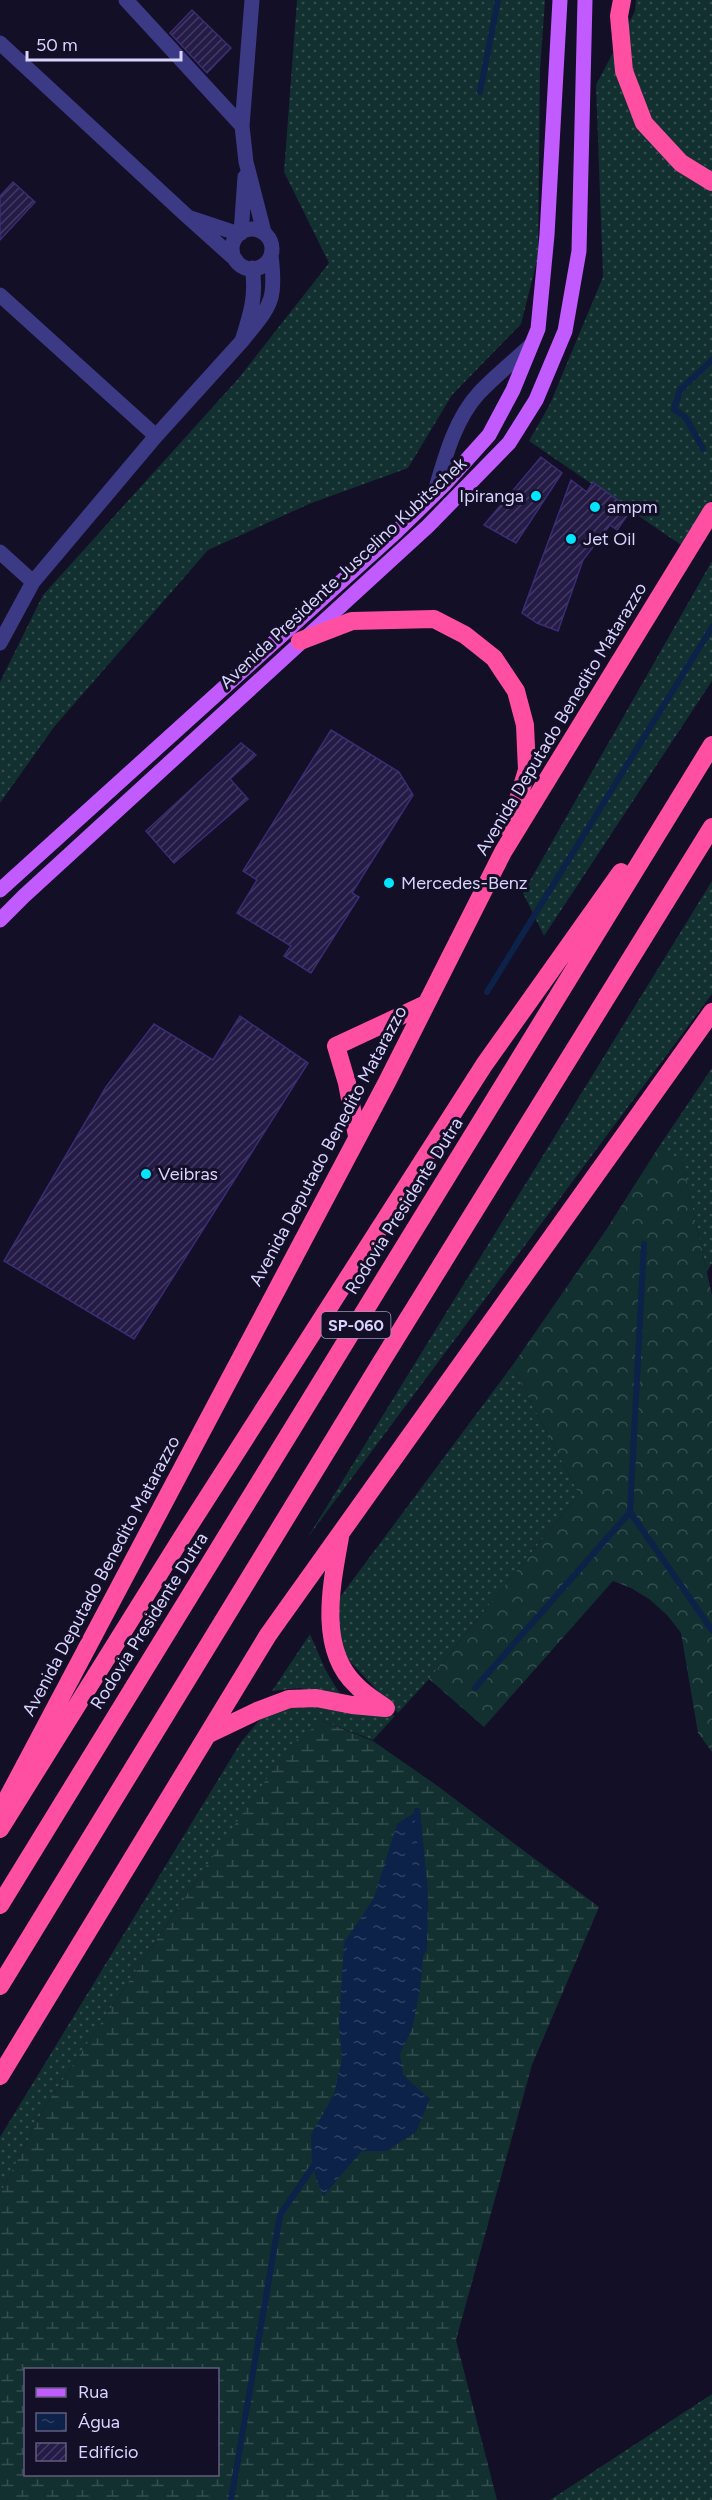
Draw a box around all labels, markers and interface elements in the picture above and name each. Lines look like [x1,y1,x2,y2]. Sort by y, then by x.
scale bar [27,24,182,62]
text: 50 m [36,34,78,56]
street label: Avenida Presidente Juscelino Kubitschek [215,453,471,693]
place label: Ipiranga [459,485,524,507]
marker: Ipiranga [529,489,543,503]
place label: ampm [607,496,657,518]
marker: ampm [588,500,602,514]
place label: Jet Oil [583,528,635,550]
marker: Jet Oil [564,532,578,546]
street label: Avenida Deputado Benedito Matarazzo [471,579,651,859]
place label: Mercedes-Benz [401,872,528,894]
marker: Mercedes-Benz [382,876,396,890]
street label: Avenida Deputado Benedito Matarazzo [244,1002,412,1290]
street label: Rodovia Presidente Dutra [341,1114,467,1298]
place label: Veibras [158,1163,218,1185]
marker: Veibras [139,1167,153,1181]
road number: SP-060 [322,1312,391,1338]
street label: Avenida Deputado Benedito Matarazzo [17,1432,185,1720]
street label: Rodovia Presidente Dutra [86,1529,212,1713]
legend [24,2368,219,2476]
text: Rua [78,2381,109,2403]
text: Água [78,2411,120,2433]
text: Edifício [78,2441,139,2463]

